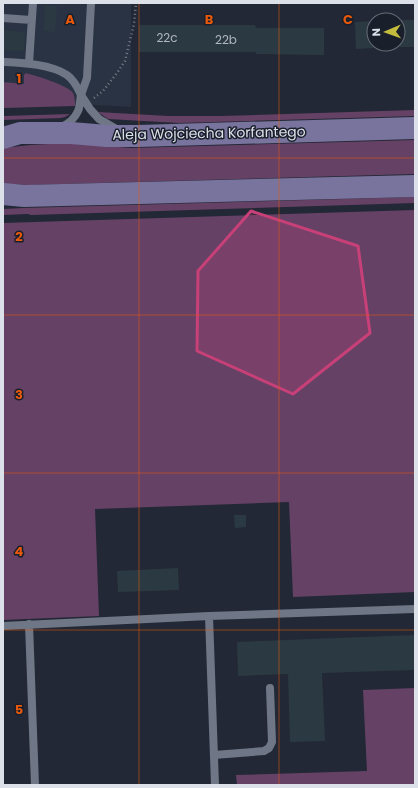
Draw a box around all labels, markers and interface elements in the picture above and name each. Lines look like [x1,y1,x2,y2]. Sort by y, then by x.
text: A [65,10,75,29]
text: B [205,10,214,29]
text: C [343,10,353,29]
north arrow [366,12,406,52]
text: N [368,28,384,37]
house number: 22c [156,29,178,46]
house number: 22b [215,31,237,48]
text: 1 [17,69,21,88]
street label: Aleja Wojciecha Korfantego [112,121,306,145]
text: 2 [15,227,23,246]
text: 3 [15,385,23,404]
text: 4 [15,542,24,561]
text: 5 [15,700,23,719]

